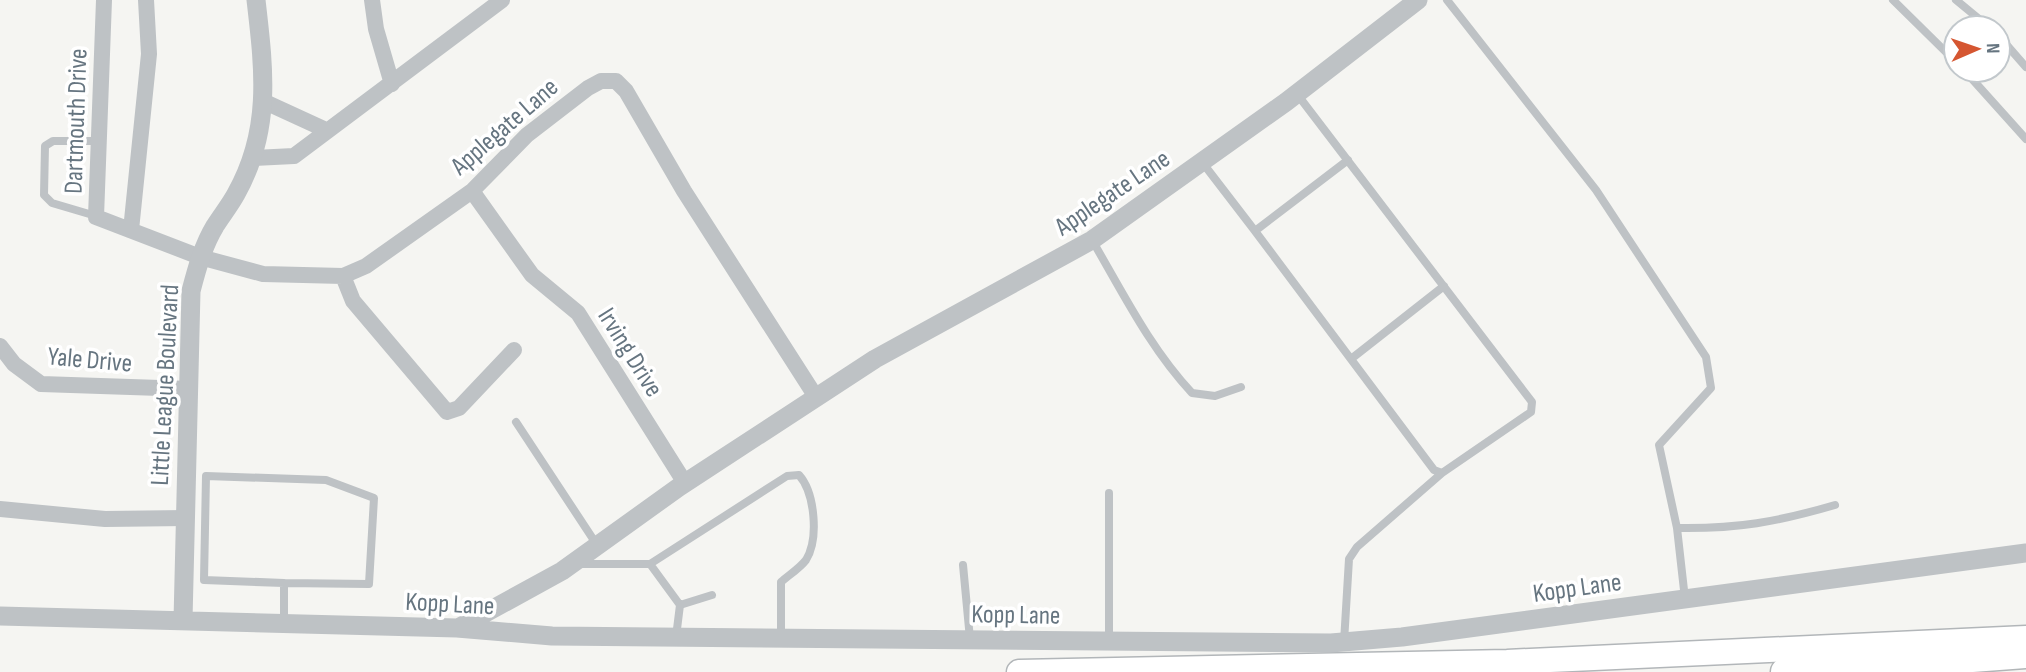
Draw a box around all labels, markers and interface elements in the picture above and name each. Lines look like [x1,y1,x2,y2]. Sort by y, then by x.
north arrow [1942,14,2012,84]
text: N [1981,43,2004,54]
street label: Dartmouth Drive [58,48,95,194]
street label: Applegate Lane [444,72,565,183]
street label: Applegate Lane [1049,143,1176,244]
street label: Little League Boulevard [145,284,186,486]
street label: Irving Drive [590,303,669,403]
street label: Yale Drive [46,341,133,380]
street label: Kopp Lane [1531,567,1623,610]
street label: Kopp Lane [405,587,495,622]
street label: Kopp Lane [971,599,1061,632]

